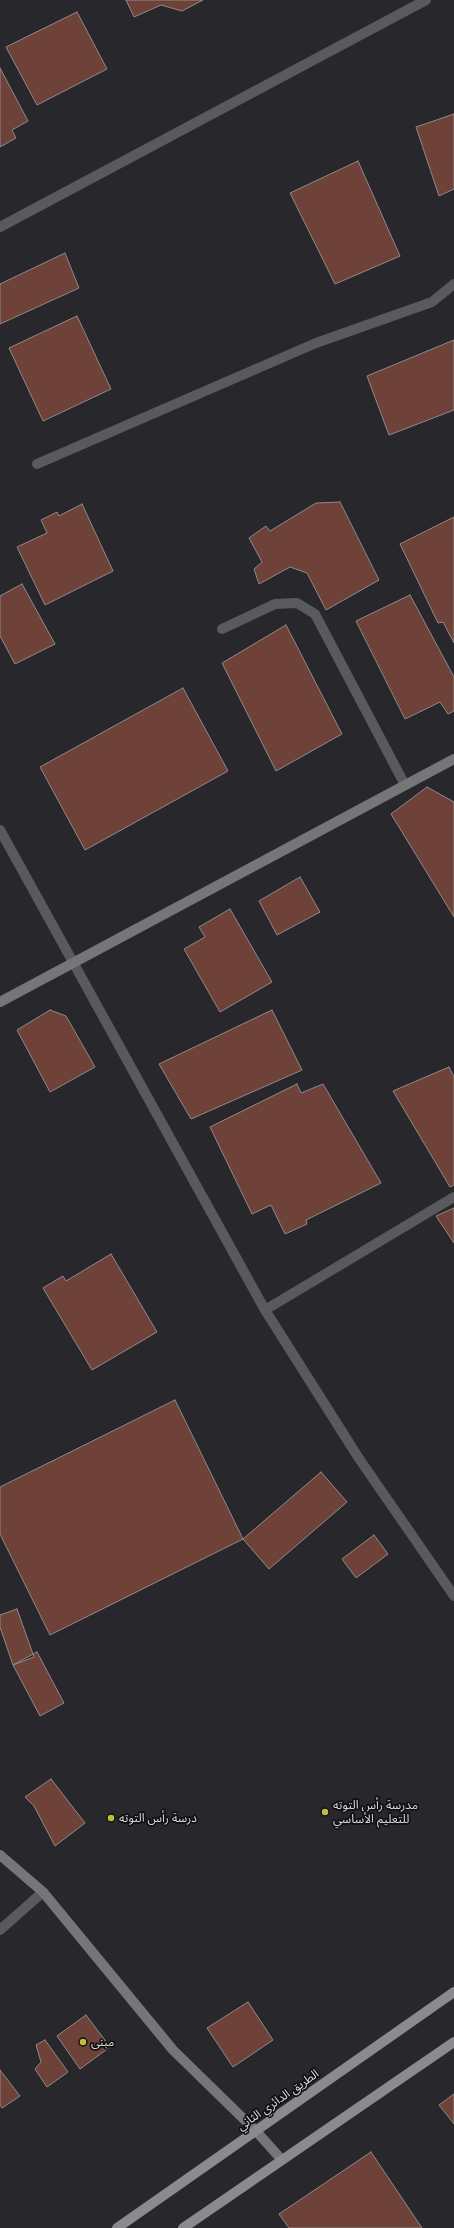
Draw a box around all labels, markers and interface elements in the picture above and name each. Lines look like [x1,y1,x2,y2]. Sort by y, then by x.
place label: مدرسة رأس التوته للتعليم الأساسي [333,1798,418,1826]
marker: مدرسة رأس التوته للتعليم الأساسي [320,1807,330,1817]
place label: درسة رأس التوته [119,1811,197,1825]
marker: درسة رأس التوته [106,1813,116,1823]
place label: مبنى [91,2035,114,2049]
marker: مبنى [78,2037,88,2047]
street label: الطريق الدائري الثاني [234,2066,322,2134]

